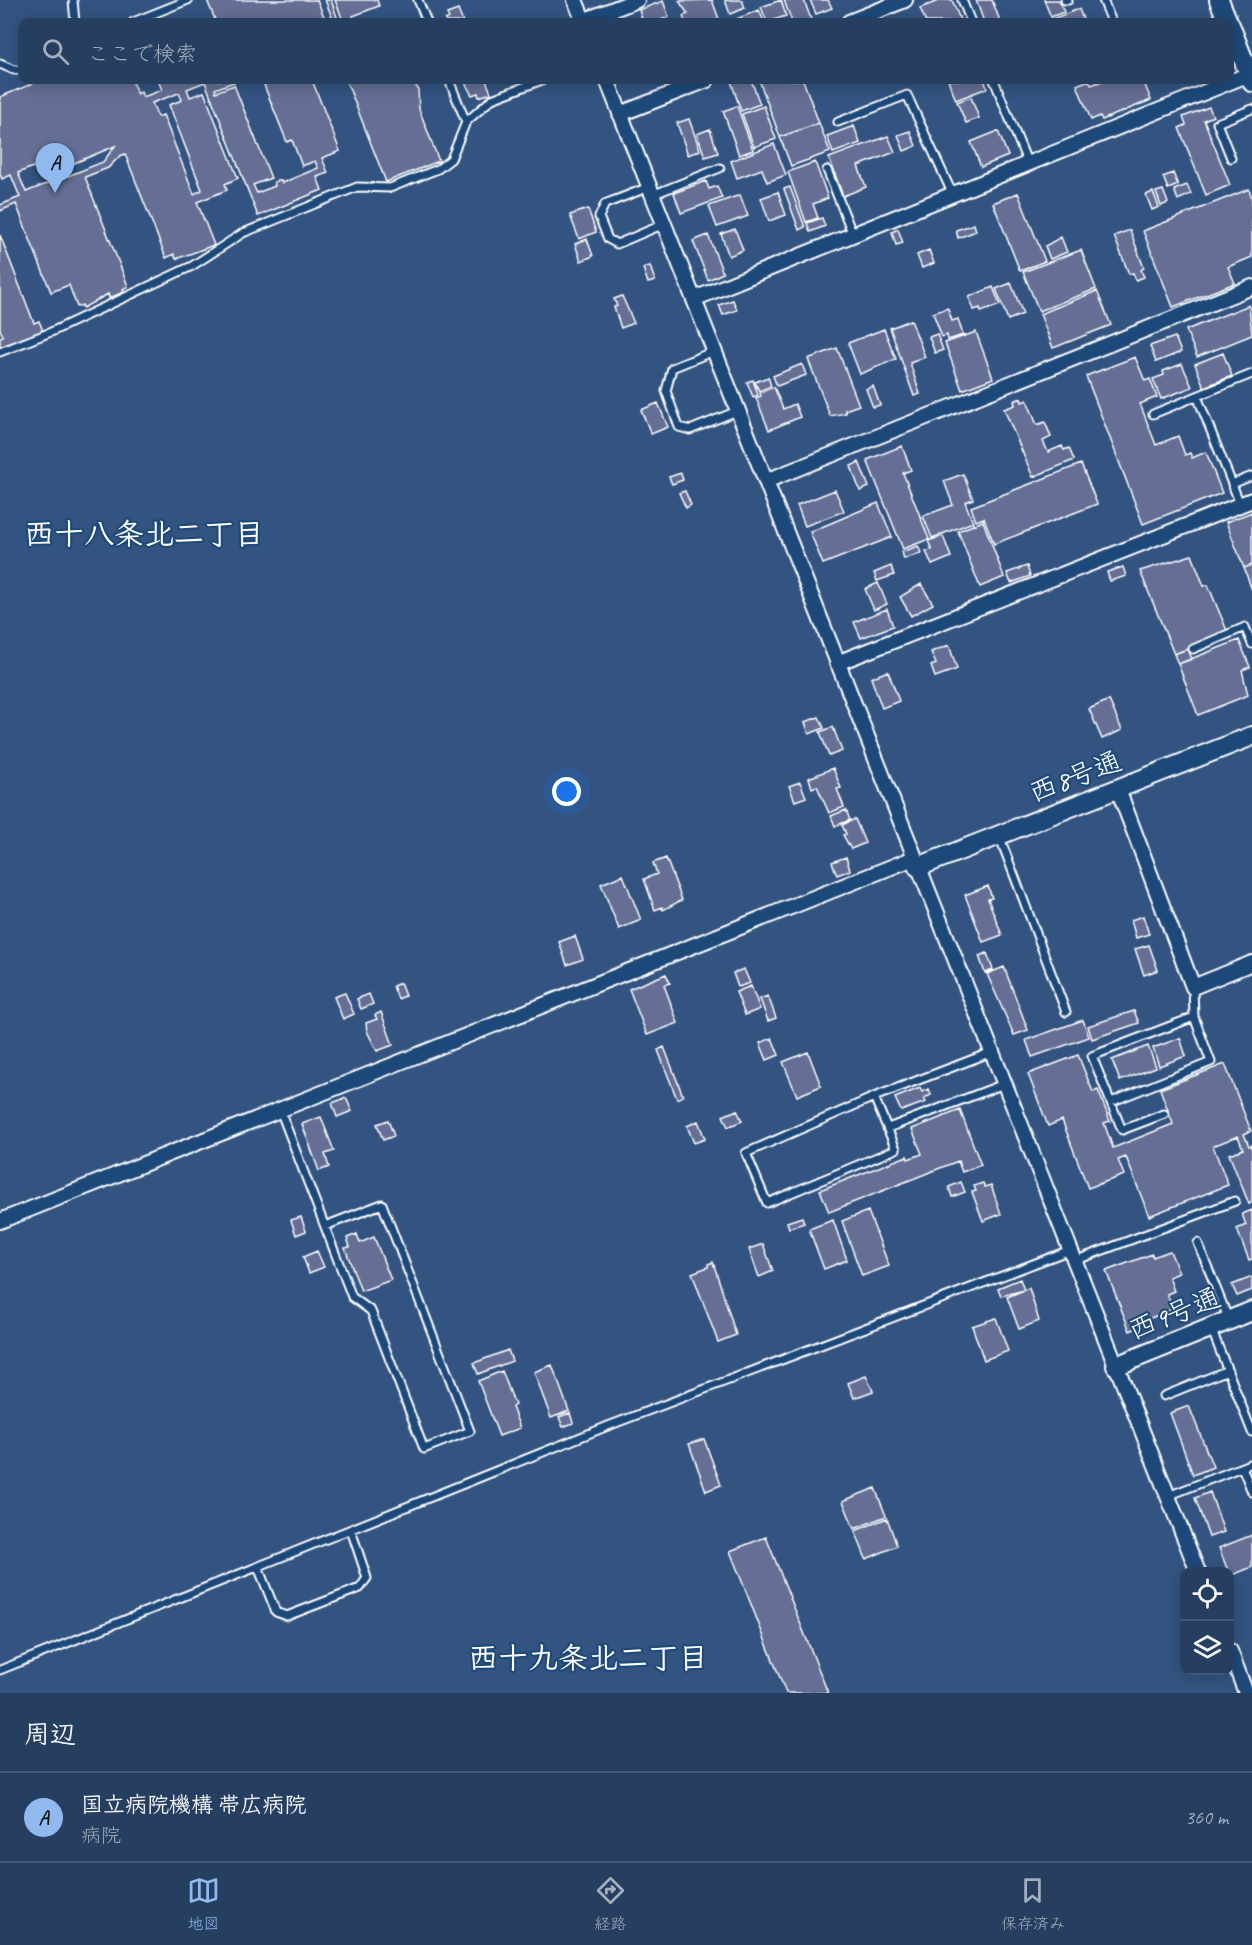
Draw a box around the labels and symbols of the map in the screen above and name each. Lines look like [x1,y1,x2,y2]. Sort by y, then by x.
pin: A [36,144,74,193]
district label: 西十八条北二丁目 [24,515,264,553]
street label: 西8号通 [1024,743,1127,810]
your location [552,777,581,806]
street label: 西9号通 [1123,1279,1226,1348]
district label: 西十九条北二丁目 [468,1639,708,1677]

